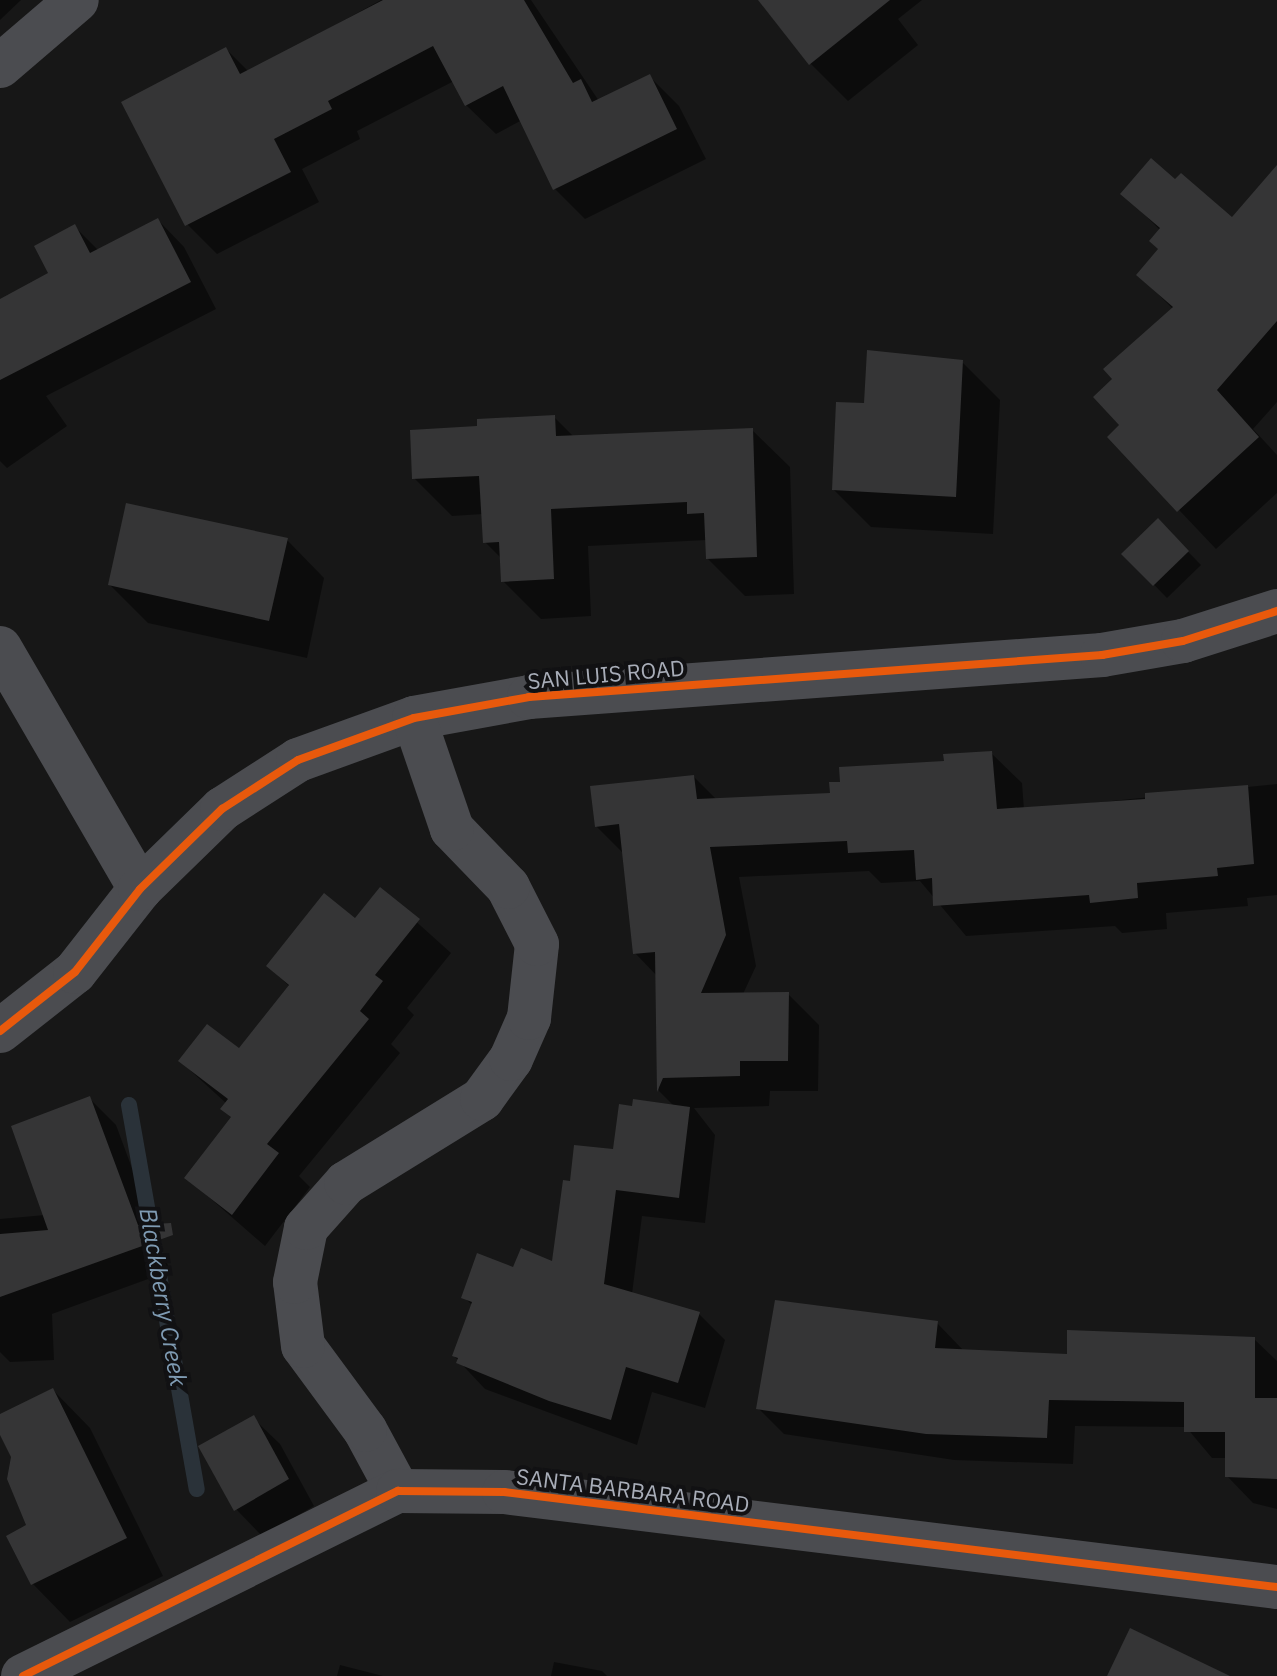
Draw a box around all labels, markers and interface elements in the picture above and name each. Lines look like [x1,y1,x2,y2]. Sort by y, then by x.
street label: SAN LUIS ROAD [526,654,686,694]
water label: Blackberry Creek [133,1206,193,1388]
street label: SANTA BARBARA ROAD [515,1463,751,1517]

